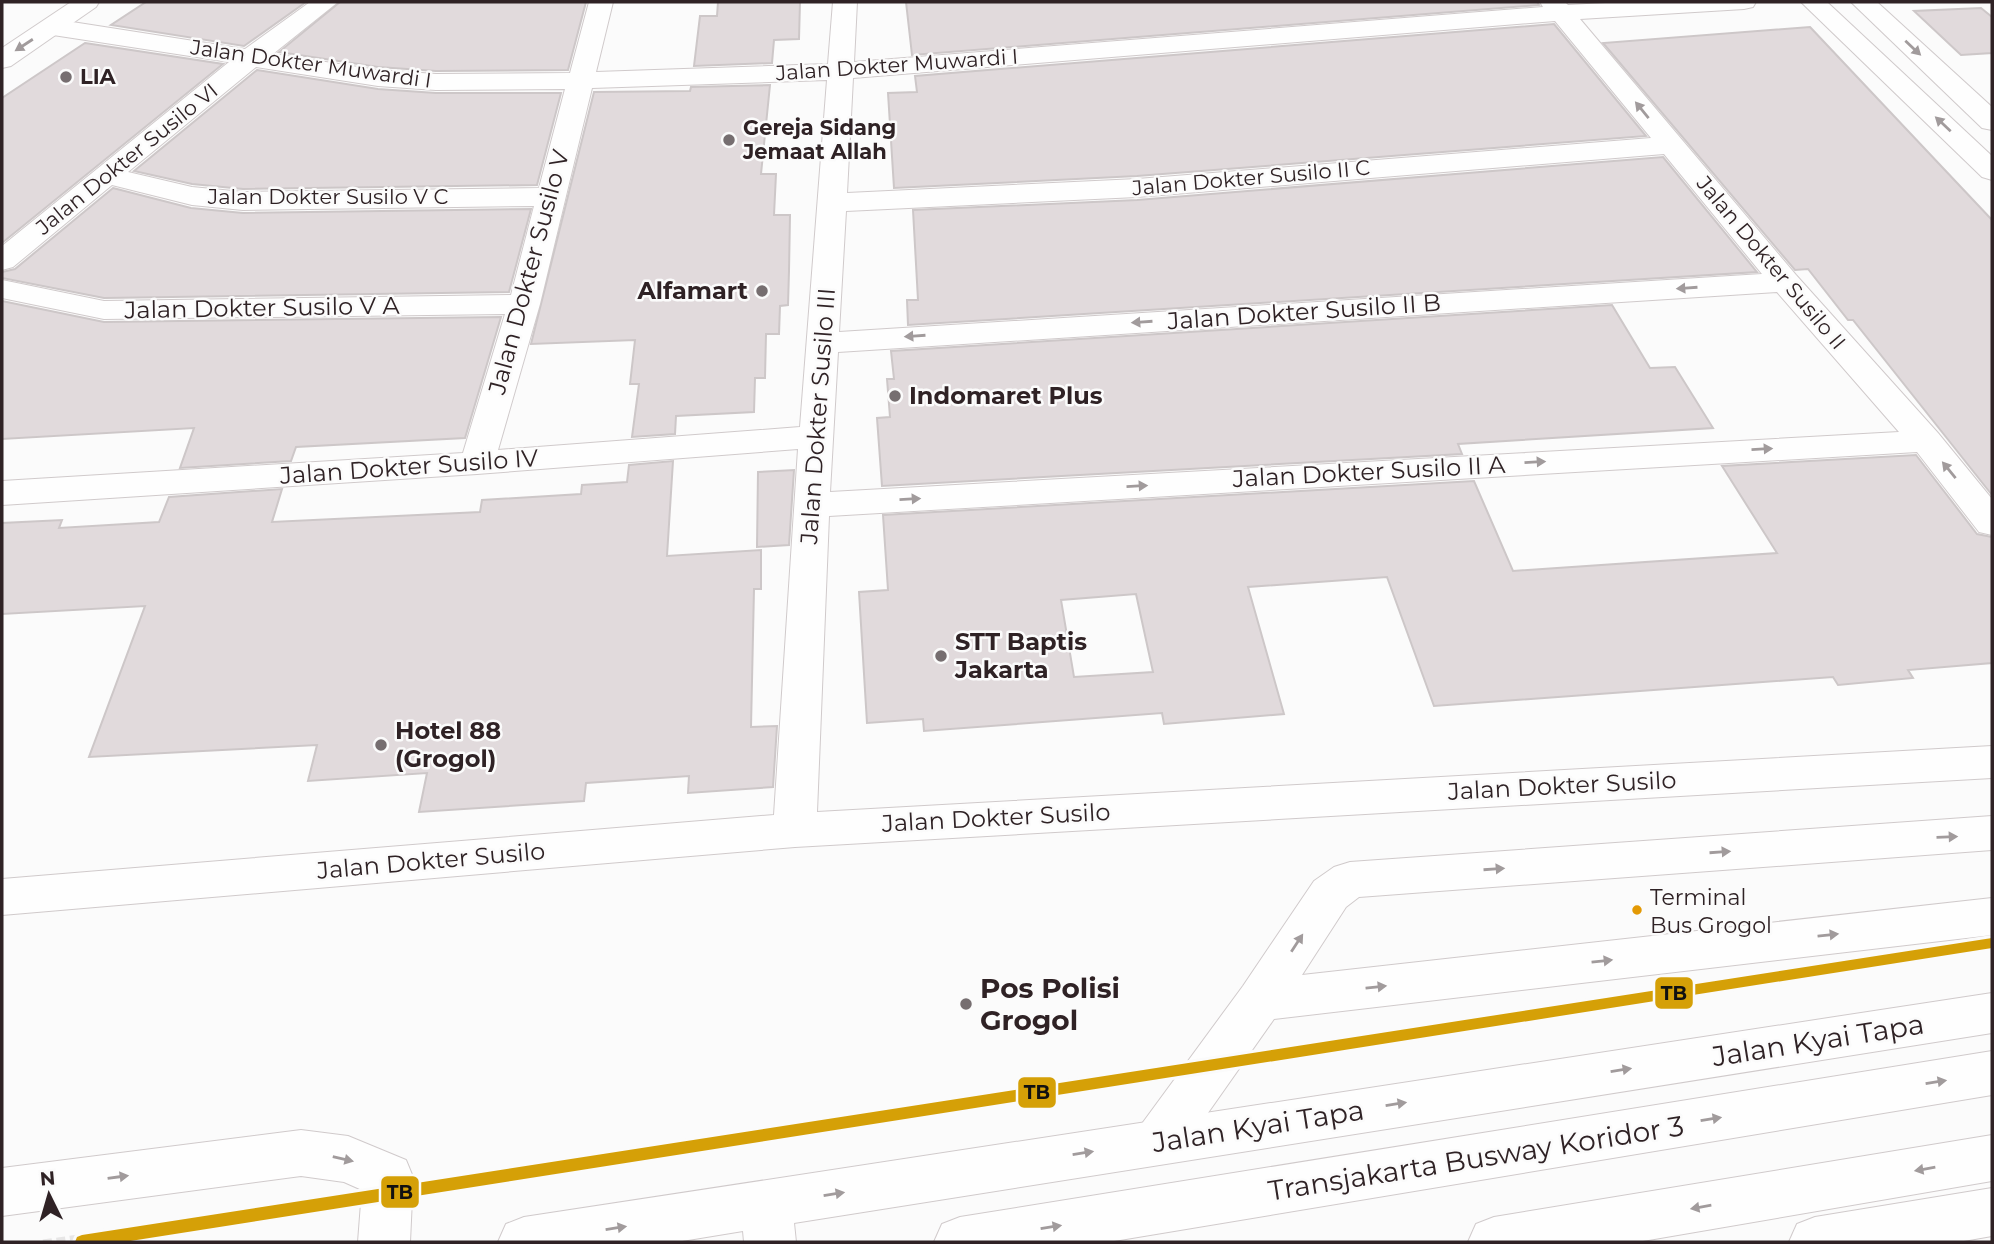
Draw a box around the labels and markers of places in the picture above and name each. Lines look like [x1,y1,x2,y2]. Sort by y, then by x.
place label: LIA [80,64,117,89]
marker: LIA [58,69,74,85]
place label: Gereja Sidang Jemaat Allah [742,115,896,164]
marker: Gereja Sidang Jemaat Allah [721,132,737,148]
place label: Alfamart [636,276,749,305]
marker: Alfamart [754,283,770,299]
place label: Indomaret Plus [909,381,1103,410]
marker: Indomaret Plus [887,388,903,404]
place label: STT Baptis Jakarta [954,627,1087,684]
marker: STT Baptis Jakarta [933,648,949,664]
place label: Hotel 88 (Grogol) [395,716,501,773]
marker: Hotel 88 (Grogol) [373,737,389,753]
place label: Terminal Bus Grogol [1650,884,1772,939]
marker: Terminal Bus Grogol [1630,903,1644,917]
place label: Pos Polisi Grogol [980,971,1120,1037]
marker: Pos Polisi Grogol [958,996,974,1012]

